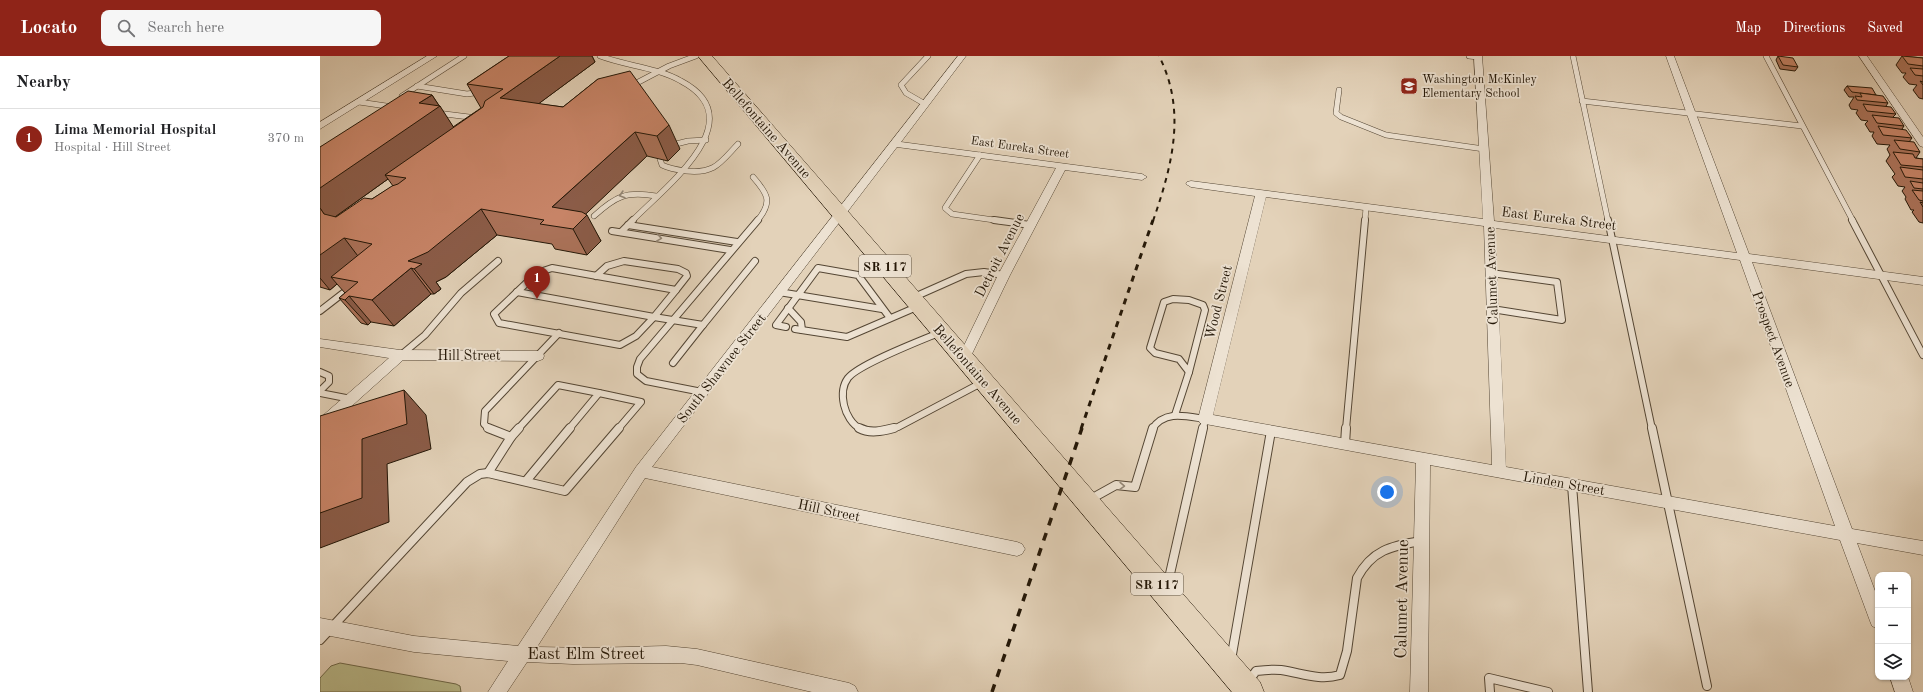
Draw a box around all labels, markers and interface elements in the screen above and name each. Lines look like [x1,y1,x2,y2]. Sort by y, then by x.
search box [101,10,381,46]
icon: search [115,17,137,39]
text: Locato [20,19,77,38]
text: Search here [147,21,224,36]
text: Map [1735,21,1761,35]
text: Directions [1783,21,1845,35]
text: Saved [1867,21,1903,35]
text: Nearby [16,74,71,91]
place label: Washington McKinley Elementary School [1422,74,1538,100]
street label: Bellefontaine Avenue [719,76,813,181]
school or university icon: Washington McKinley Elementary School [1399,76,1419,96]
text: Lima Memorial Hospital [54,123,216,138]
text: 1 [25,132,33,145]
text: 370 m [267,132,304,145]
street label: East Eureka Street [970,135,1070,161]
text: Hospital · Hill Street [54,141,171,154]
one-way arrow [618,191,625,199]
street label: East Eureka Street [1500,205,1617,233]
street label: Detroit Avenue [973,211,1027,300]
street label: Calumet Avenue [1483,227,1501,325]
one-way arrow [656,233,662,242]
road number: SR 117 [859,255,911,277]
street label: Wood Street [1203,264,1235,341]
pin: 1 [524,266,550,299]
street label: Prospect Avenue [1749,289,1797,389]
street label: South Shawnee Street [675,311,769,426]
street label: Bellefontaine Avenue [930,322,1024,427]
street label: Hill Street [437,349,501,363]
street label: Linden Street [1522,470,1606,498]
one-way arrow [1118,482,1125,491]
your location [1377,482,1397,502]
street label: Hill Street [796,498,861,524]
street label: Calumet Avenue [1393,539,1412,659]
map controls [1875,572,1911,680]
button: + [1875,572,1911,608]
road number: SR 117 [1131,573,1183,595]
button: − [1875,608,1911,644]
button: layers [1875,644,1911,680]
street label: East Elm Street [527,646,645,663]

